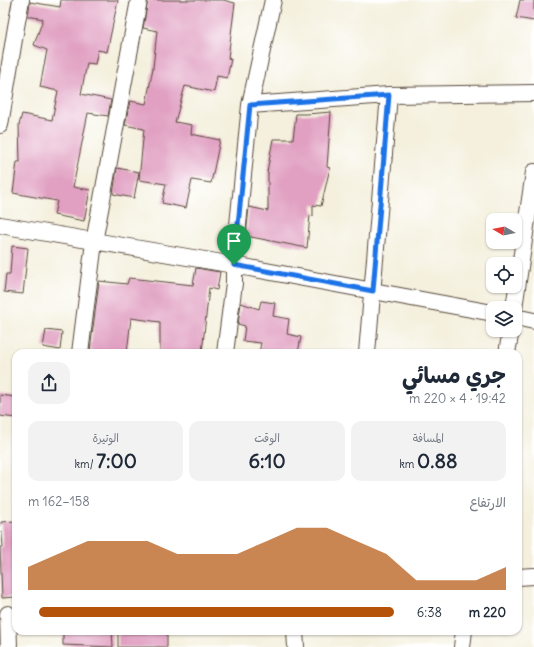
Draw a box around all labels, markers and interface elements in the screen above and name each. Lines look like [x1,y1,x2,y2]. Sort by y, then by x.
north arrow [486,213,522,249]
map controls [486,213,522,337]
pin [217,224,251,265]
icon: arrive [223,230,245,252]
button: locate [486,257,522,293]
button: layers [486,301,522,337]
text: جري مسائي [402,361,506,389]
button: share [28,362,70,404]
text: 19:42 · 4 × 220 m [409,390,506,407]
text: الوتيرة [92,431,119,445]
text: الوقت [254,431,280,445]
text: المسافة [413,431,444,445]
text: 7:00 [96,448,137,473]
text: 6:10 [248,448,286,473]
text: 0.88 [417,448,457,473]
text: /km [74,457,96,471]
text: km [399,457,417,471]
text: 158–162 m [28,493,90,510]
text: الارتفاع [470,494,506,511]
text: 6:38 [417,604,442,621]
text: 220 m [469,604,506,621]

